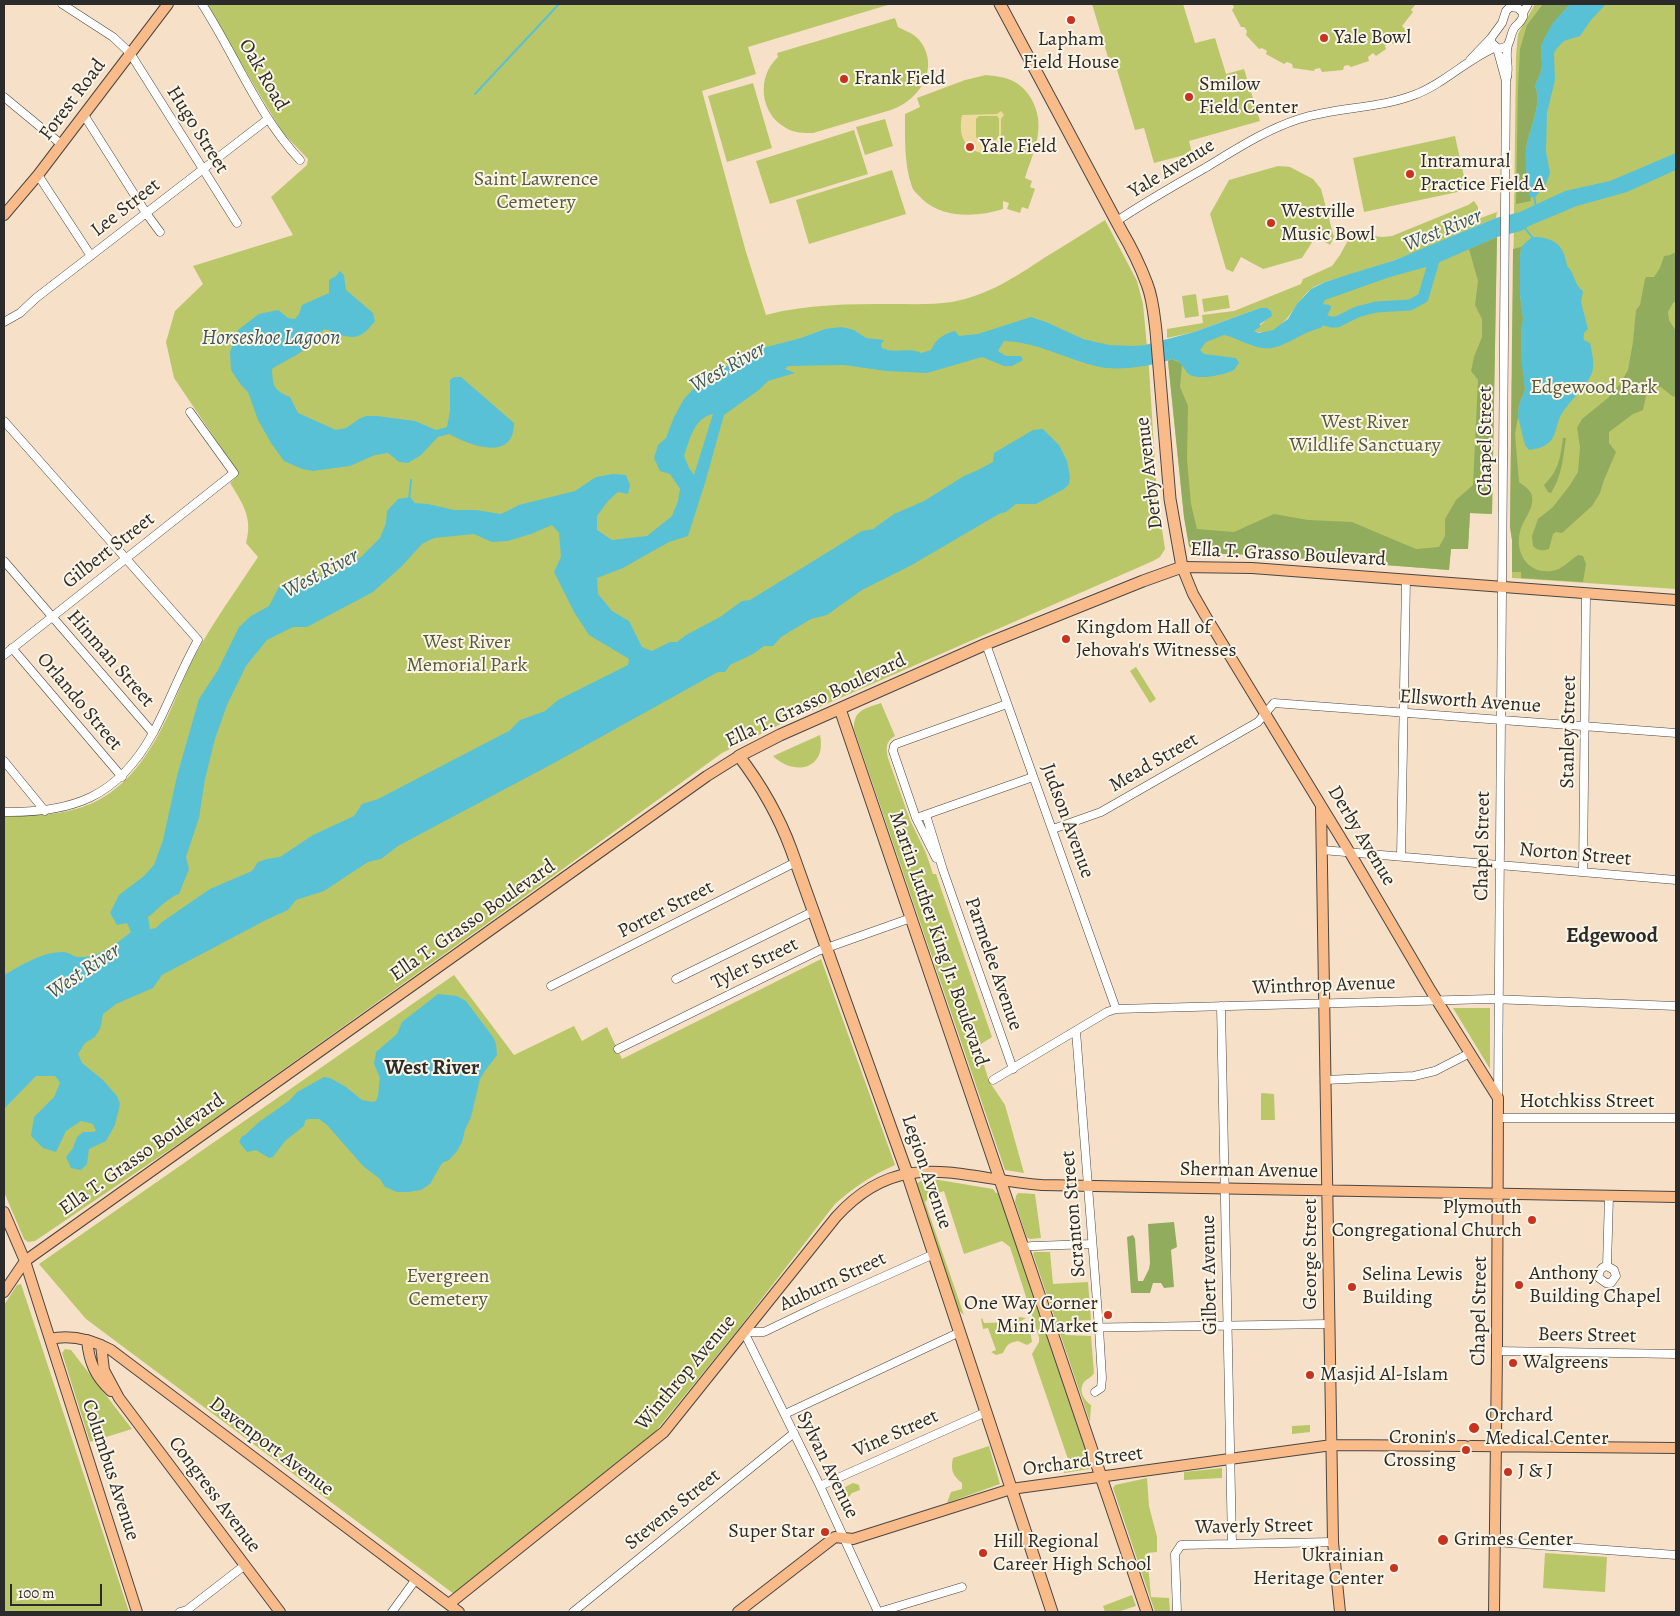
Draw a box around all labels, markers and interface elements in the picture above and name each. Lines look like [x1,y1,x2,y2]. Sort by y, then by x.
marker: Lapham Field House [1065,14,1077,26]
place label: Yale Bowl [1334,26,1411,50]
place label: Lapham Field House [1023,28,1119,75]
marker: Yale Bowl [1318,32,1330,44]
street label: Oak Road [233,35,293,115]
street label: Forest Road [35,54,111,146]
place label: Frank Field [854,67,946,91]
marker: Frank Field [838,73,850,85]
place label: Smilow Field Center [1199,73,1298,120]
street label: Hugo Street [161,82,233,178]
marker: Smilow Field Center [1183,91,1195,103]
street label: Yale Avenue [1125,134,1219,204]
place label: Yale Field [980,135,1057,159]
marker: Yale Field [964,141,976,153]
place label: Intramural Practice Field A [1420,150,1545,197]
park label: Saint Lawrence Cemetery [474,168,598,215]
marker: Intramural Practice Field A [1404,168,1416,180]
street label: Lee Street [87,174,165,242]
place label: Westville Music Bowl [1281,200,1375,247]
water label: West River [1400,204,1486,258]
marker: Westville Music Bowl [1265,217,1277,229]
water label: Horseshoe Lagoon [202,326,340,352]
water label: West River [686,337,770,399]
park label: Edgewood Park [1531,376,1657,400]
street label: Chapel Street [1474,386,1498,496]
park label: West River Wildlife Sanctuary [1289,411,1441,458]
street label: Derby Avenue [1131,415,1169,531]
street label: Gilbert Street [58,508,160,594]
street label: Ella T. Grasso Boulevard [1189,538,1387,572]
water label: West River [279,544,363,604]
street label: Hinman Street [61,605,159,713]
place label: Kingdom Hall of Jehovah's Witnesses [1076,616,1237,663]
park label: West River Memorial Park [406,631,528,678]
marker: Kingdom Hall of Jehovah's Witnesses [1060,633,1072,645]
street label: Orlando Street [31,648,127,756]
street label: Ella T. Grasso Boulevard [722,649,910,753]
street label: Stanley Street [1556,675,1582,789]
street label: Ellsworth Avenue [1398,685,1542,719]
street label: Mead Street [1105,728,1203,798]
street label: Judson Avenue [1035,761,1099,881]
street label: Derby Avenue [1322,781,1400,891]
street label: Chapel Street [1470,791,1496,901]
street label: Martin Luther King Jr. Boulevard [883,809,993,1069]
street label: Norton Street [1518,838,1632,872]
street label: Ella T. Grasso Boulevard [386,855,560,987]
street label: Porter Street [614,876,718,944]
street label: Parmelee Avenue [959,894,1027,1034]
district label: Edgewood [1566,924,1658,950]
street label: Tyler Street [708,933,802,995]
water label: West River [43,939,125,1005]
street label: Winthrop Avenue [1252,972,1396,1000]
district label: West River [385,1056,479,1082]
street label: Ella T. Grasso Boulevard [55,1089,229,1221]
street label: Hotchkiss Street [1519,1090,1655,1114]
street label: Legion Avenue [895,1112,957,1232]
street label: Scranton Street [1057,1150,1091,1278]
street label: Sherman Avenue [1180,1158,1318,1184]
place label: Plymouth Congregational Church [1332,1196,1522,1243]
street label: George Street [1299,1198,1323,1310]
marker: Plymouth Congregational Church [1526,1214,1538,1226]
street label: Gilbert Avenue [1197,1215,1223,1335]
street label: Auburn Street [776,1247,890,1317]
street label: Chapel Street [1467,1256,1493,1366]
place label: Anthony Building Chapel [1529,1262,1661,1309]
place label: Selina Lewis Building [1362,1263,1463,1310]
park label: Evergreen Cemetery [407,1265,489,1312]
marker: Anthony Building Chapel [1513,1279,1525,1291]
marker: Selina Lewis Building [1346,1281,1358,1293]
place label: One Way Corner Mini Market [964,1292,1098,1339]
marker: One Way Corner Mini Market [1102,1309,1114,1321]
street label: Winthrop Avenue [631,1310,741,1436]
street label: Beers Street [1538,1323,1636,1349]
place label: Walgreens [1523,1351,1609,1375]
marker: Walgreens [1507,1357,1519,1369]
place label: Masjid Al-Islam [1320,1363,1448,1387]
marker: Masjid Al-Islam [1304,1369,1316,1381]
street label: Davenport Avenue [204,1392,338,1502]
street label: Columbus Avenue [76,1396,144,1544]
place label: Orchard Medical Center [1485,1404,1609,1451]
street label: Vine Street [850,1405,942,1463]
street label: Sylvan Avenue [791,1407,863,1523]
marker: Orchard Medical Center [1467,1421,1481,1435]
place label: Cronin's Crossing [1384,1426,1456,1473]
street label: Congress Avenue [163,1432,265,1558]
street label: Orchard Street [1021,1442,1145,1482]
marker: Cronin's Crossing [1460,1444,1472,1456]
place label: J & J [1518,1460,1553,1484]
street label: Stevens Street [620,1464,726,1556]
marker: J & J [1502,1466,1514,1478]
street label: Waverly Street [1195,1514,1313,1540]
place label: Super Star [728,1520,815,1544]
marker: Super Star [819,1526,831,1538]
place label: Grimes Center [1454,1528,1573,1552]
place label: Hill Regional Career High School [993,1530,1151,1577]
marker: Grimes Center [1436,1533,1450,1547]
place label: Ukrainian Heritage Center [1253,1544,1384,1591]
marker: Hill Regional Career High School [977,1547,989,1559]
marker: Ukrainian Heritage Center [1388,1562,1400,1574]
scale bar [12,1574,105,1606]
text: 100 m [18,1583,55,1603]

